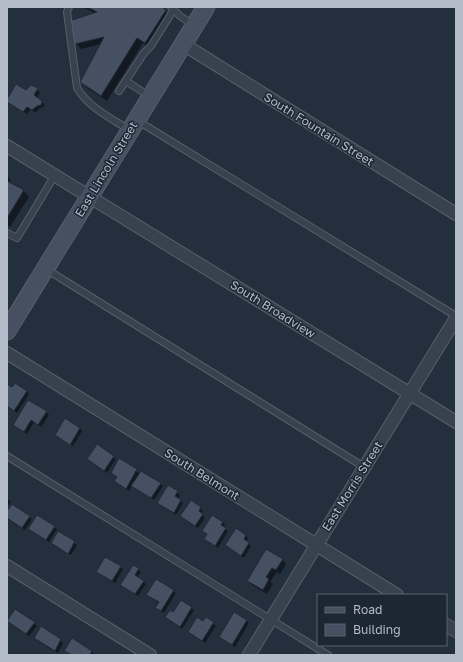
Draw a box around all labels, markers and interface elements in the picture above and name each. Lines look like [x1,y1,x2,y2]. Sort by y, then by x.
street label: South Fountain Street [261,89,377,169]
street label: East Lincoln Street [71,118,141,220]
street label: South Broadview [228,277,319,341]
street label: East Morris Street [318,438,386,534]
street label: South Belmont [162,445,243,503]
legend [317,594,447,646]
text: Road [353,602,382,617]
text: Building [353,622,401,637]

